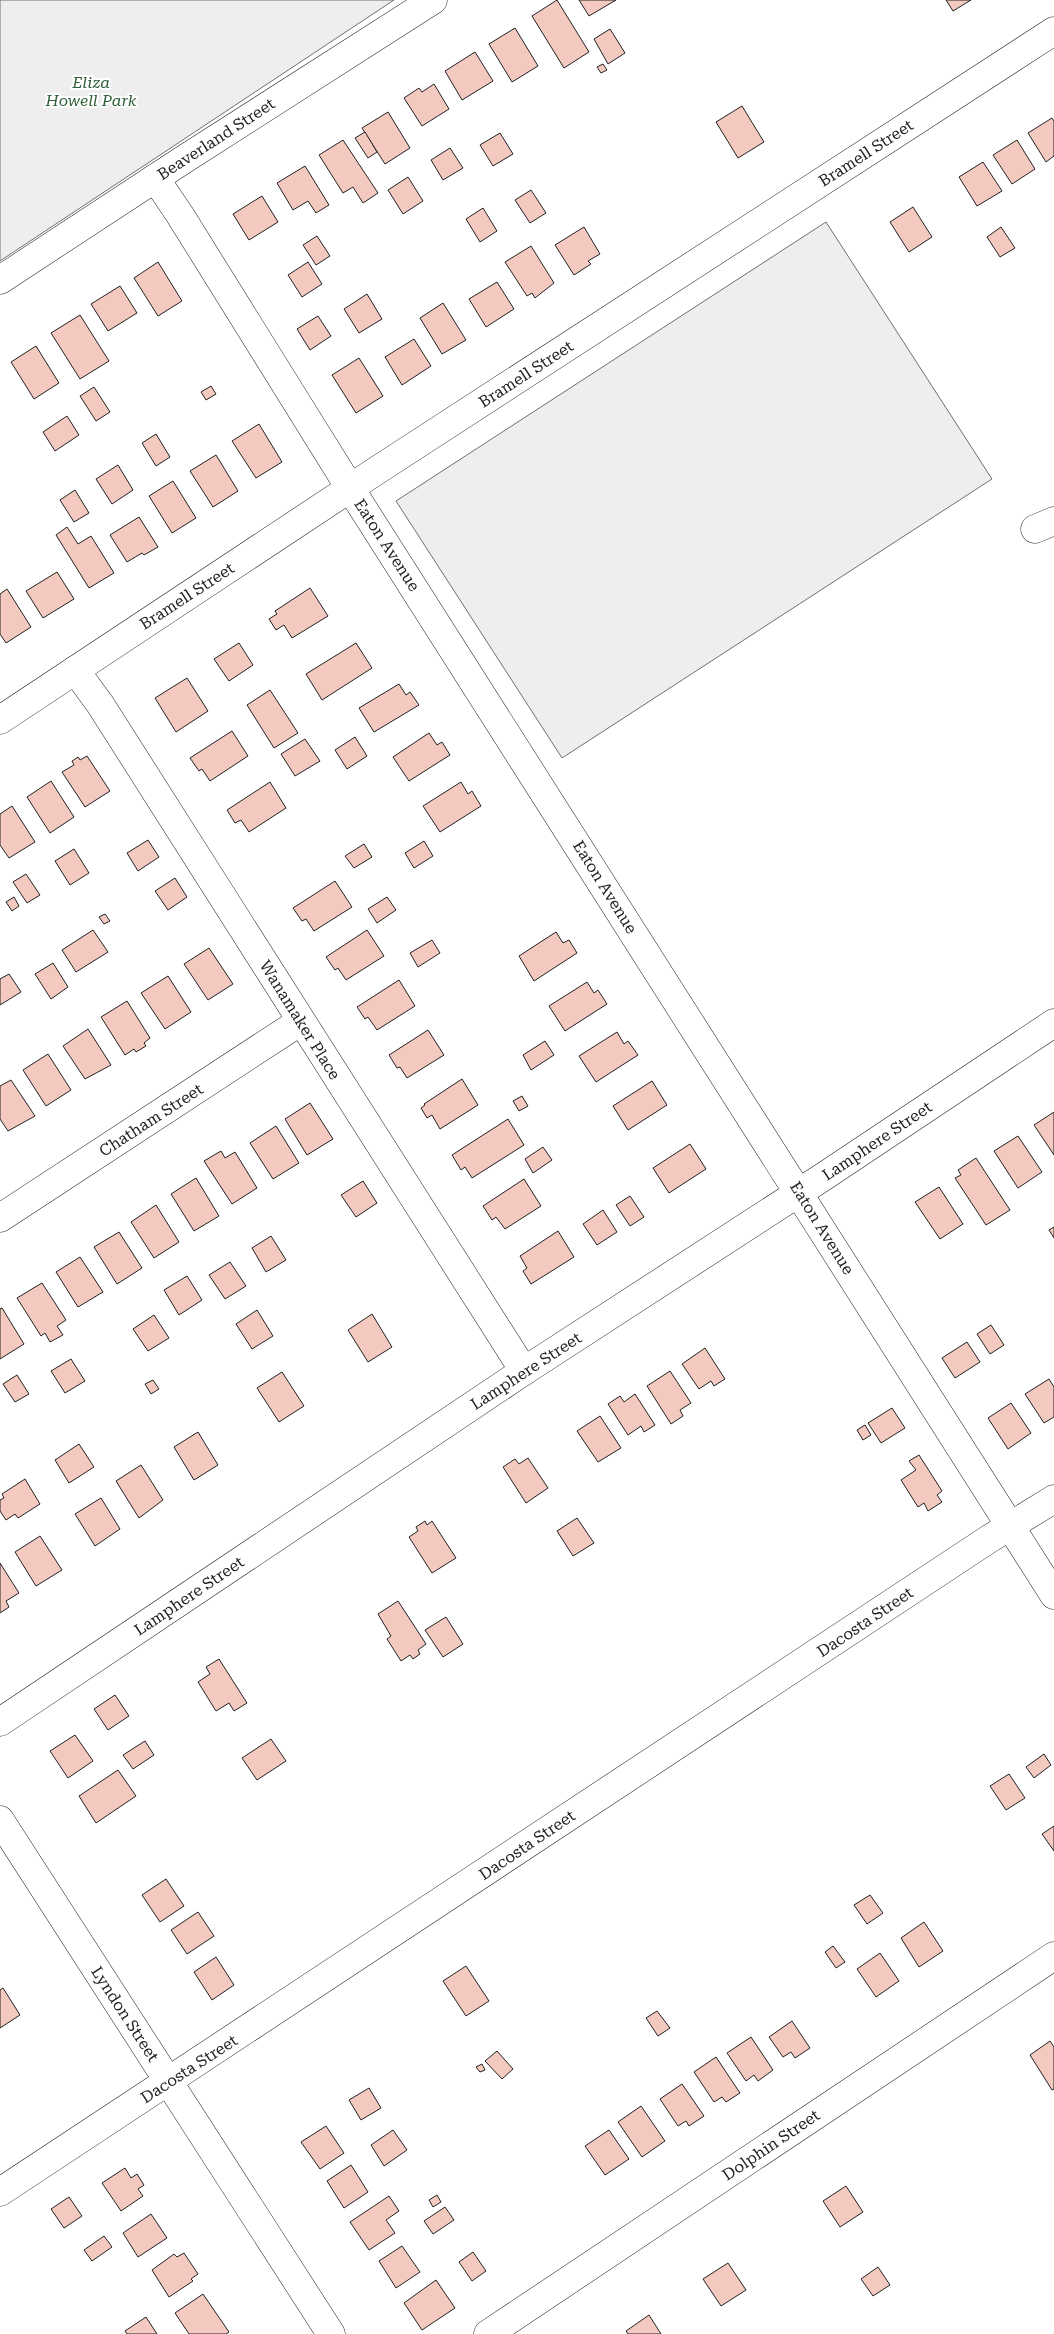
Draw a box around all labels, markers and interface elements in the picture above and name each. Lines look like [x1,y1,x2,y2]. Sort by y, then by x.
park label: Eliza Howell Park [45,73,137,110]
street label: Beaverland Street [154,94,278,184]
street label: Bramell Street [815,115,917,191]
street label: Bramell Street [475,336,577,412]
street label: Eaton Avenue [350,495,424,595]
street label: Bramell Street [136,558,238,634]
street label: Eaton Avenue [569,837,641,937]
street label: Wanamaker Place [256,957,344,1083]
street label: Chatham Street [96,1079,206,1161]
street label: Lamphere Street [819,1097,935,1185]
street label: Eaton Avenue [786,1178,858,1278]
street label: Lamphere Street [467,1328,585,1414]
street label: Lamphere Street [131,1552,247,1640]
street label: Dacosta Street [813,1583,917,1661]
street label: Dacosta Street [475,1806,579,1884]
street label: Lyndon Street [87,1963,163,2065]
street label: Dacosta Street [137,2031,241,2107]
street label: Dolphin Street [719,2105,823,2185]

